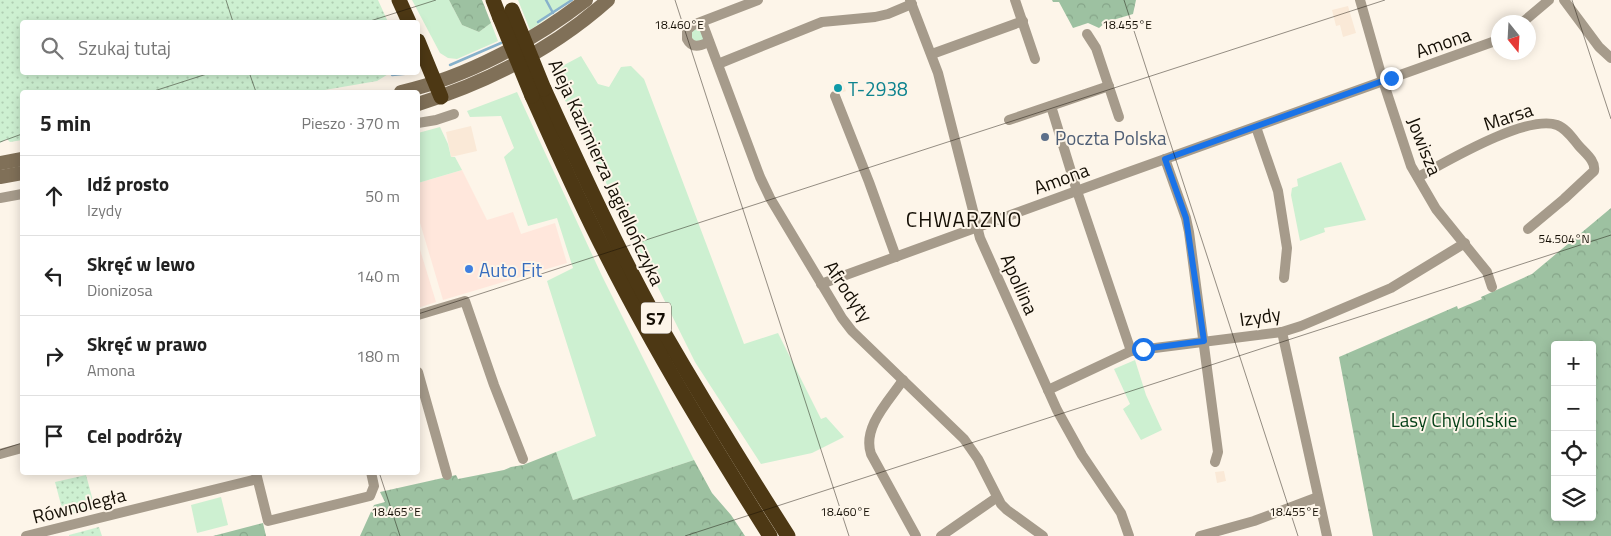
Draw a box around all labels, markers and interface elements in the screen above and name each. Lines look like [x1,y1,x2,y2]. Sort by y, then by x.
text: 18.460°E [654,15,704,34]
text: 18.455°E [1102,15,1152,34]
north arrow [1491,15,1536,60]
street label: Amona [1411,19,1475,65]
search box [20,20,420,75]
text: Szukaj tutaj [78,33,171,62]
icon: search [38,34,66,62]
street label: Aleja Kazimierza Jagiellończyka [542,54,673,291]
route end [1380,67,1403,90]
place label: T-2938 [848,74,908,103]
marker: T-2938 [832,82,844,94]
street label: Marsa [1480,94,1537,138]
text: 5 min [40,107,91,139]
text: Pieszo · 370 m [302,111,400,135]
street label: Jowisza [1400,112,1450,180]
place label: Poczta Polska [1055,123,1167,152]
marker: Poczta Polska [1039,131,1051,143]
street label: Amona [1029,154,1093,201]
text: Idź prosto [87,169,169,198]
icon: ahead [40,182,68,210]
text: 50 m [365,184,400,208]
text: Izydy [87,198,122,222]
district label: CHWARZNO [906,203,1022,235]
text: 54.504°N [1538,229,1590,248]
text: Skręć w lewo [87,249,195,278]
street label: Apollina [994,249,1046,320]
street label: Afrodyty [818,254,880,328]
place label: Auto Fit [479,255,542,284]
icon: left [40,262,68,290]
marker: Auto Fit [463,263,475,275]
text: 140 m [356,264,400,288]
text: Dionizosa [87,278,153,302]
street label: Izydy [1237,299,1283,333]
road number: S7 [641,302,671,334]
text: Skręć w prawo [87,329,207,358]
route start [1132,338,1155,361]
map controls [1551,341,1596,521]
button: + [1551,341,1596,386]
icon: right [40,342,68,370]
text: 180 m [356,344,400,368]
text: Amona [87,358,135,382]
button: − [1551,386,1596,431]
park label: Lasy Chylońskie [1391,405,1517,434]
text: Cel podróży [87,421,182,450]
icon: arrive [40,422,68,450]
button: locate [1551,431,1596,476]
button: layers [1551,476,1596,521]
street label: Równoległa [29,479,129,531]
text: 18.465°E [371,502,421,521]
text: 18.460°E [820,502,870,521]
text: 18.455°E [1269,502,1319,521]

